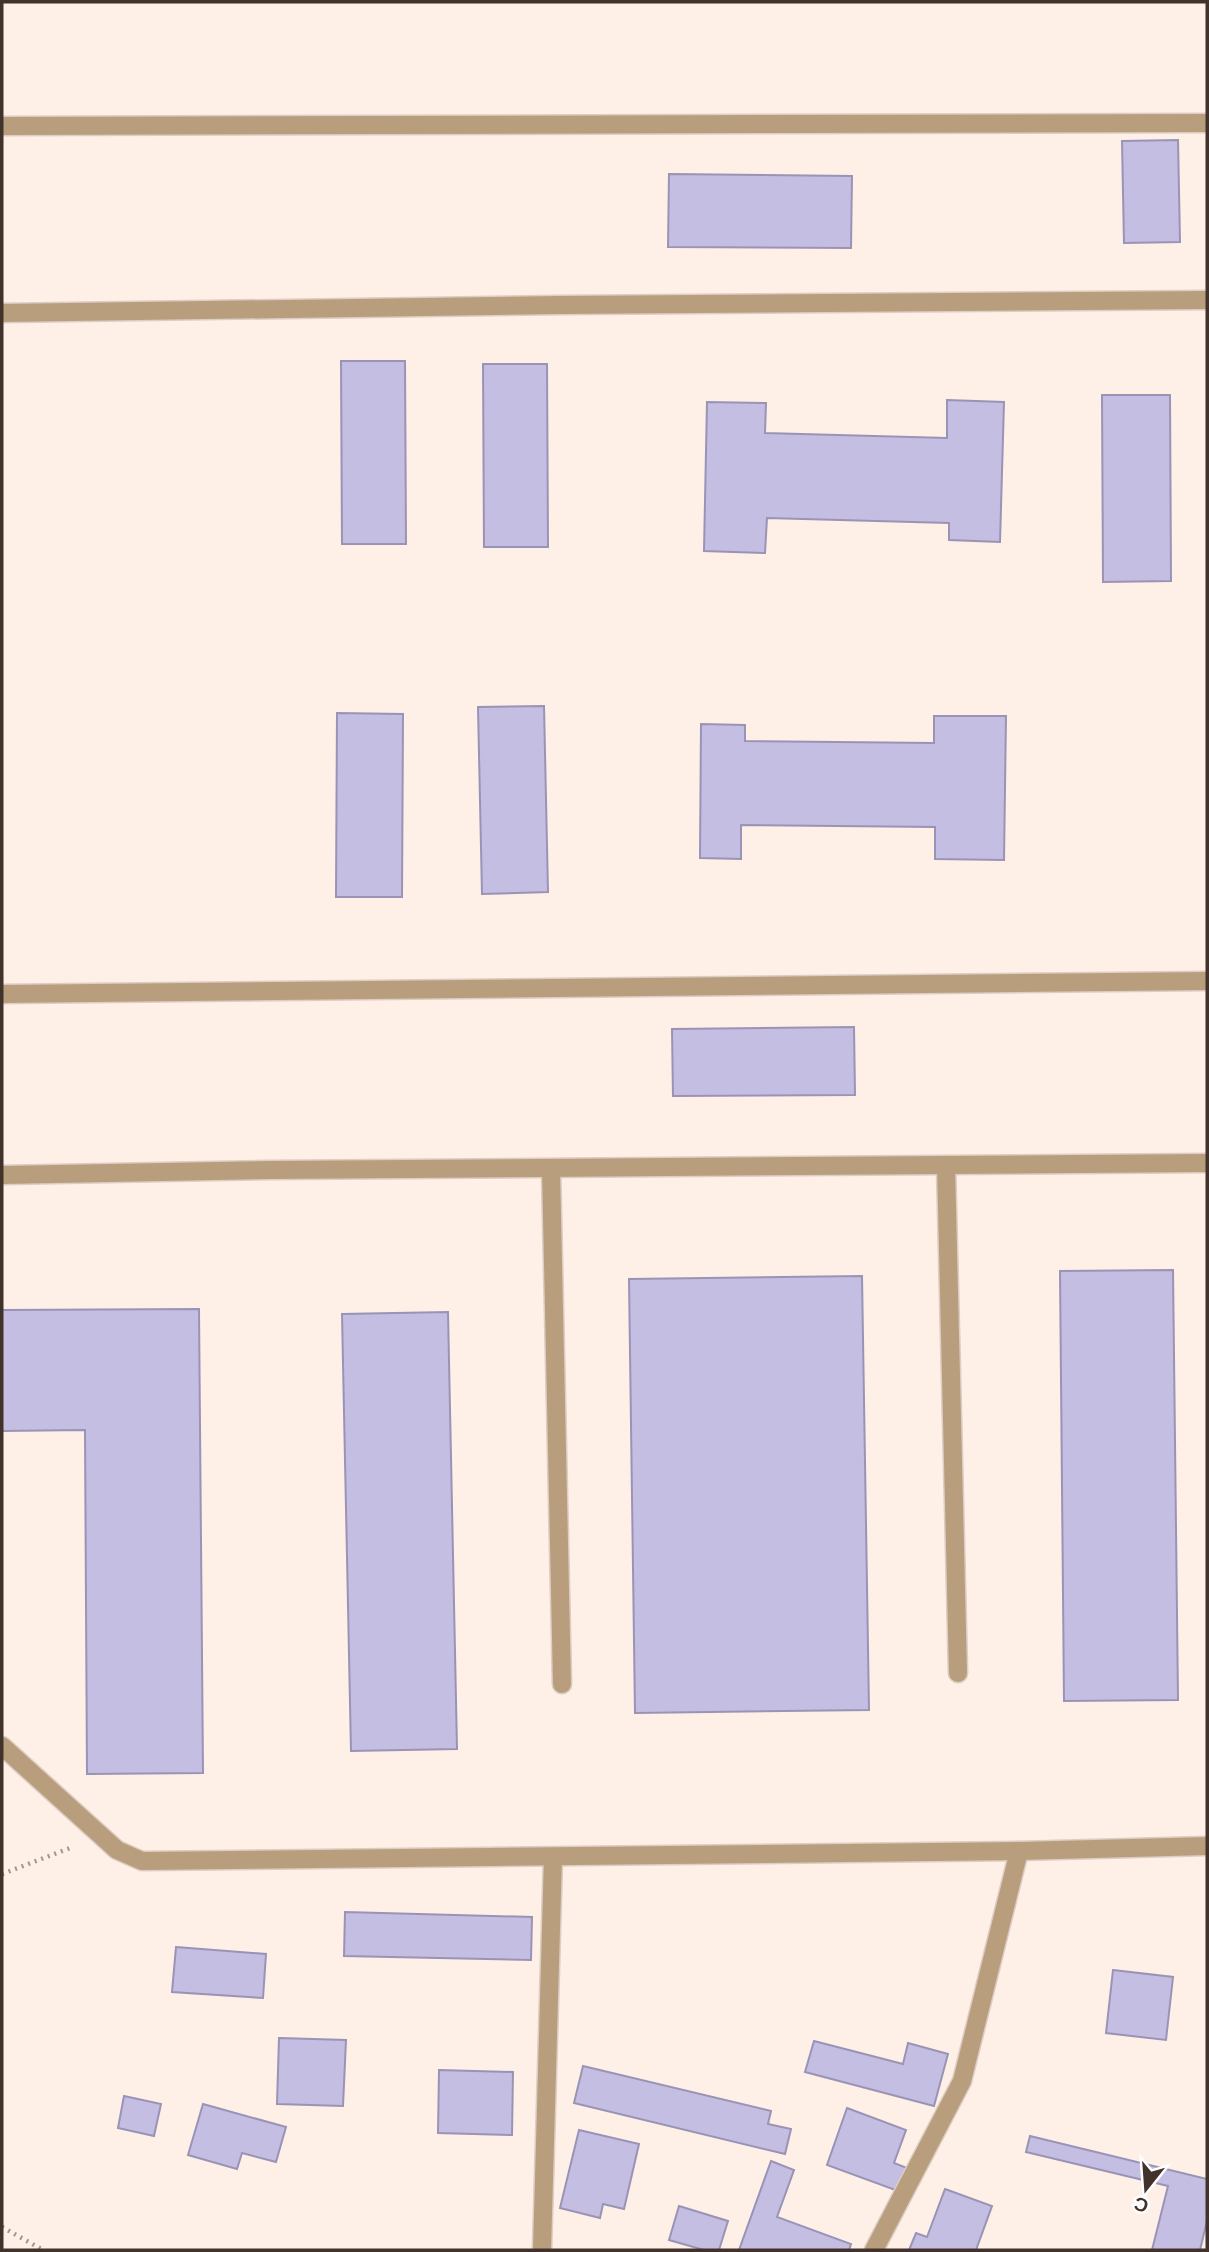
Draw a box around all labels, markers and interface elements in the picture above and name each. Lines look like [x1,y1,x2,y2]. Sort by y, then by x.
north arrow [1111,2154,1181,2224]
text: С [1131,2192,1151,2218]

